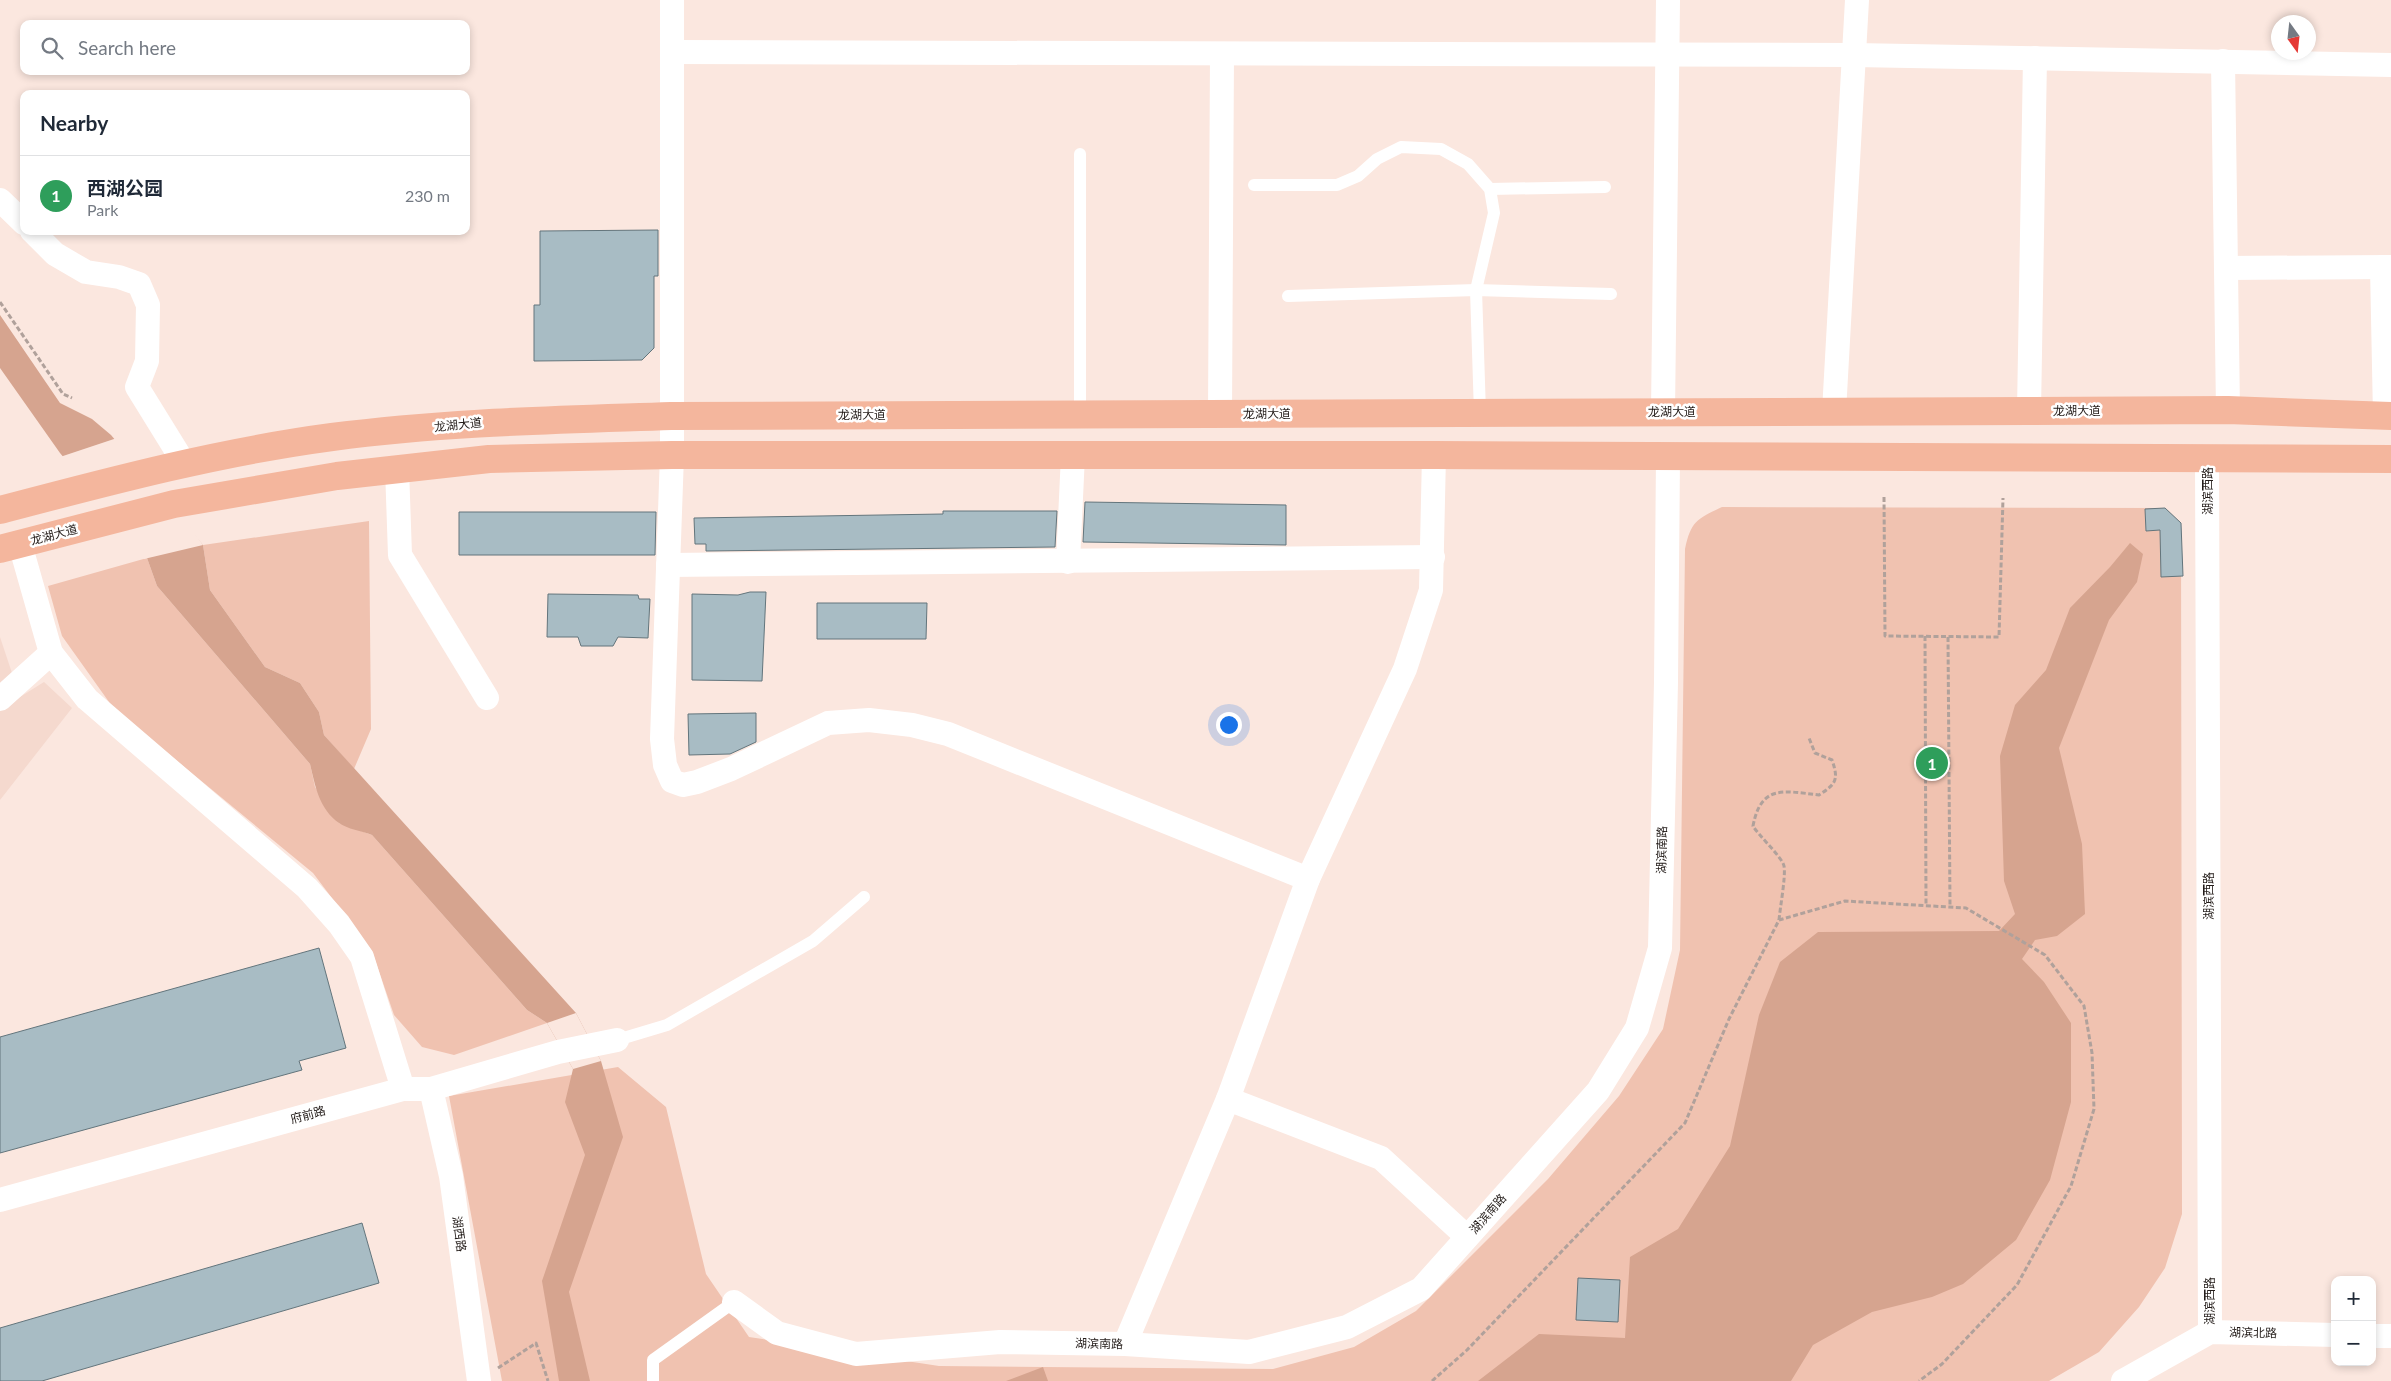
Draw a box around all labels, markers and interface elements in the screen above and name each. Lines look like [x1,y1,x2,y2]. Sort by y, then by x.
north arrow [2271,15,2316,60]
search box [20,20,470,75]
icon: search [38,34,66,62]
text: Search here [78,36,176,59]
text: Nearby [40,110,108,135]
text: 西湖公园 [87,176,163,199]
text: 1 [51,186,61,205]
text: 230 m [405,186,450,205]
text: Park [87,200,118,219]
street label: 龙湖大道 [2053,403,2101,418]
street label: 龙湖大道 [1648,404,1696,419]
street label: 龙湖大道 [1243,406,1291,421]
street label: 龙湖大道 [838,407,886,422]
street label: 龙湖大道 [433,415,483,434]
street label: 湖滨西路 [2200,467,2215,515]
street label: 龙湖大道 [29,521,79,548]
your location [1216,712,1242,738]
pin: 1 [1916,744,1948,782]
street label: 湖滨南路 [1654,826,1669,874]
street label: 湖滨西路 [2201,872,2216,920]
street label: 府前路 [289,1103,327,1126]
street label: 湖滨南路 [1466,1191,1509,1237]
street label: 湖西路 [450,1215,469,1253]
map controls [2331,1276,2376,1366]
button: + [2331,1276,2376,1321]
street label: 湖滨西路 [2202,1277,2217,1325]
button: − [2331,1321,2376,1366]
street label: 湖滨北路 [2229,1325,2277,1340]
street label: 湖滨南路 [1075,1336,1123,1351]

